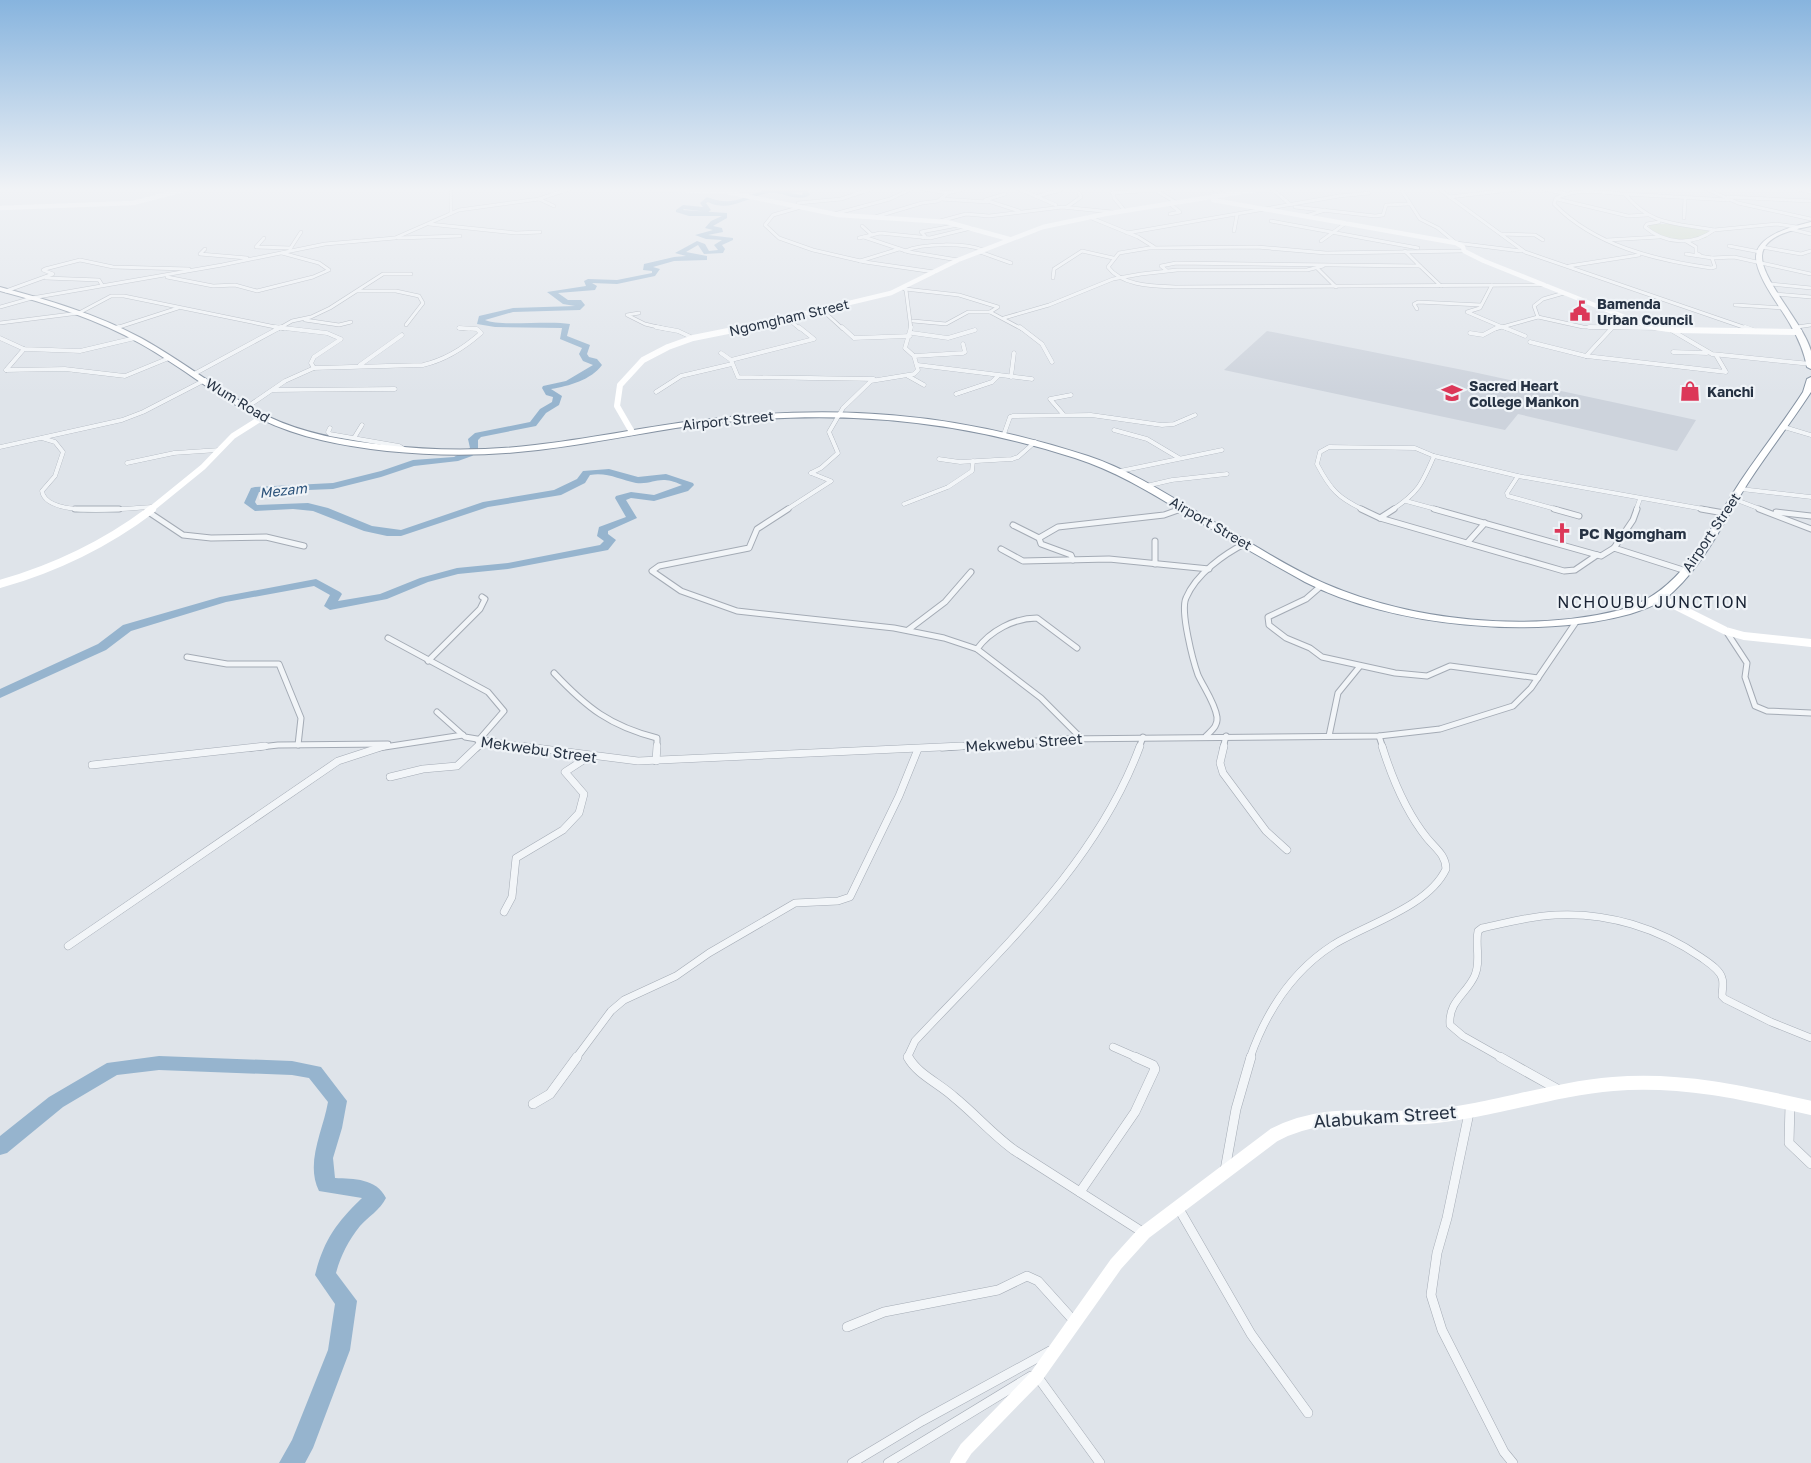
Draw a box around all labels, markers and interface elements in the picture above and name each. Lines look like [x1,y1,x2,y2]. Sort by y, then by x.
street label: Ngomgham Street [727,295,851,339]
place label: Bamenda Urban Council [1597,295,1693,328]
public building icon: Bamenda Urban Council [1568,299,1592,323]
street label: Wum Road [203,374,273,426]
place label: Sacred Heart College Mankon [1469,377,1579,410]
shop icon: Kanchi [1678,379,1702,403]
school or university icon: Sacred Heart College Mankon [1440,381,1464,405]
place label: Kanchi [1707,383,1754,400]
street label: Airport Street [681,407,775,433]
water label: Mezam [258,479,308,501]
street label: Airport Street [1678,489,1744,575]
street label: Airport Street [1167,493,1255,553]
church icon: PC Ngomgham [1550,521,1574,545]
place label: PC Ngomgham [1579,524,1686,542]
district label: NCHOUBU JUNCTION [1557,592,1749,612]
street label: Mekwebu Street [965,729,1083,755]
street label: Mekwebu Street [480,732,598,766]
street label: Alabukam Street [1313,1100,1457,1132]

